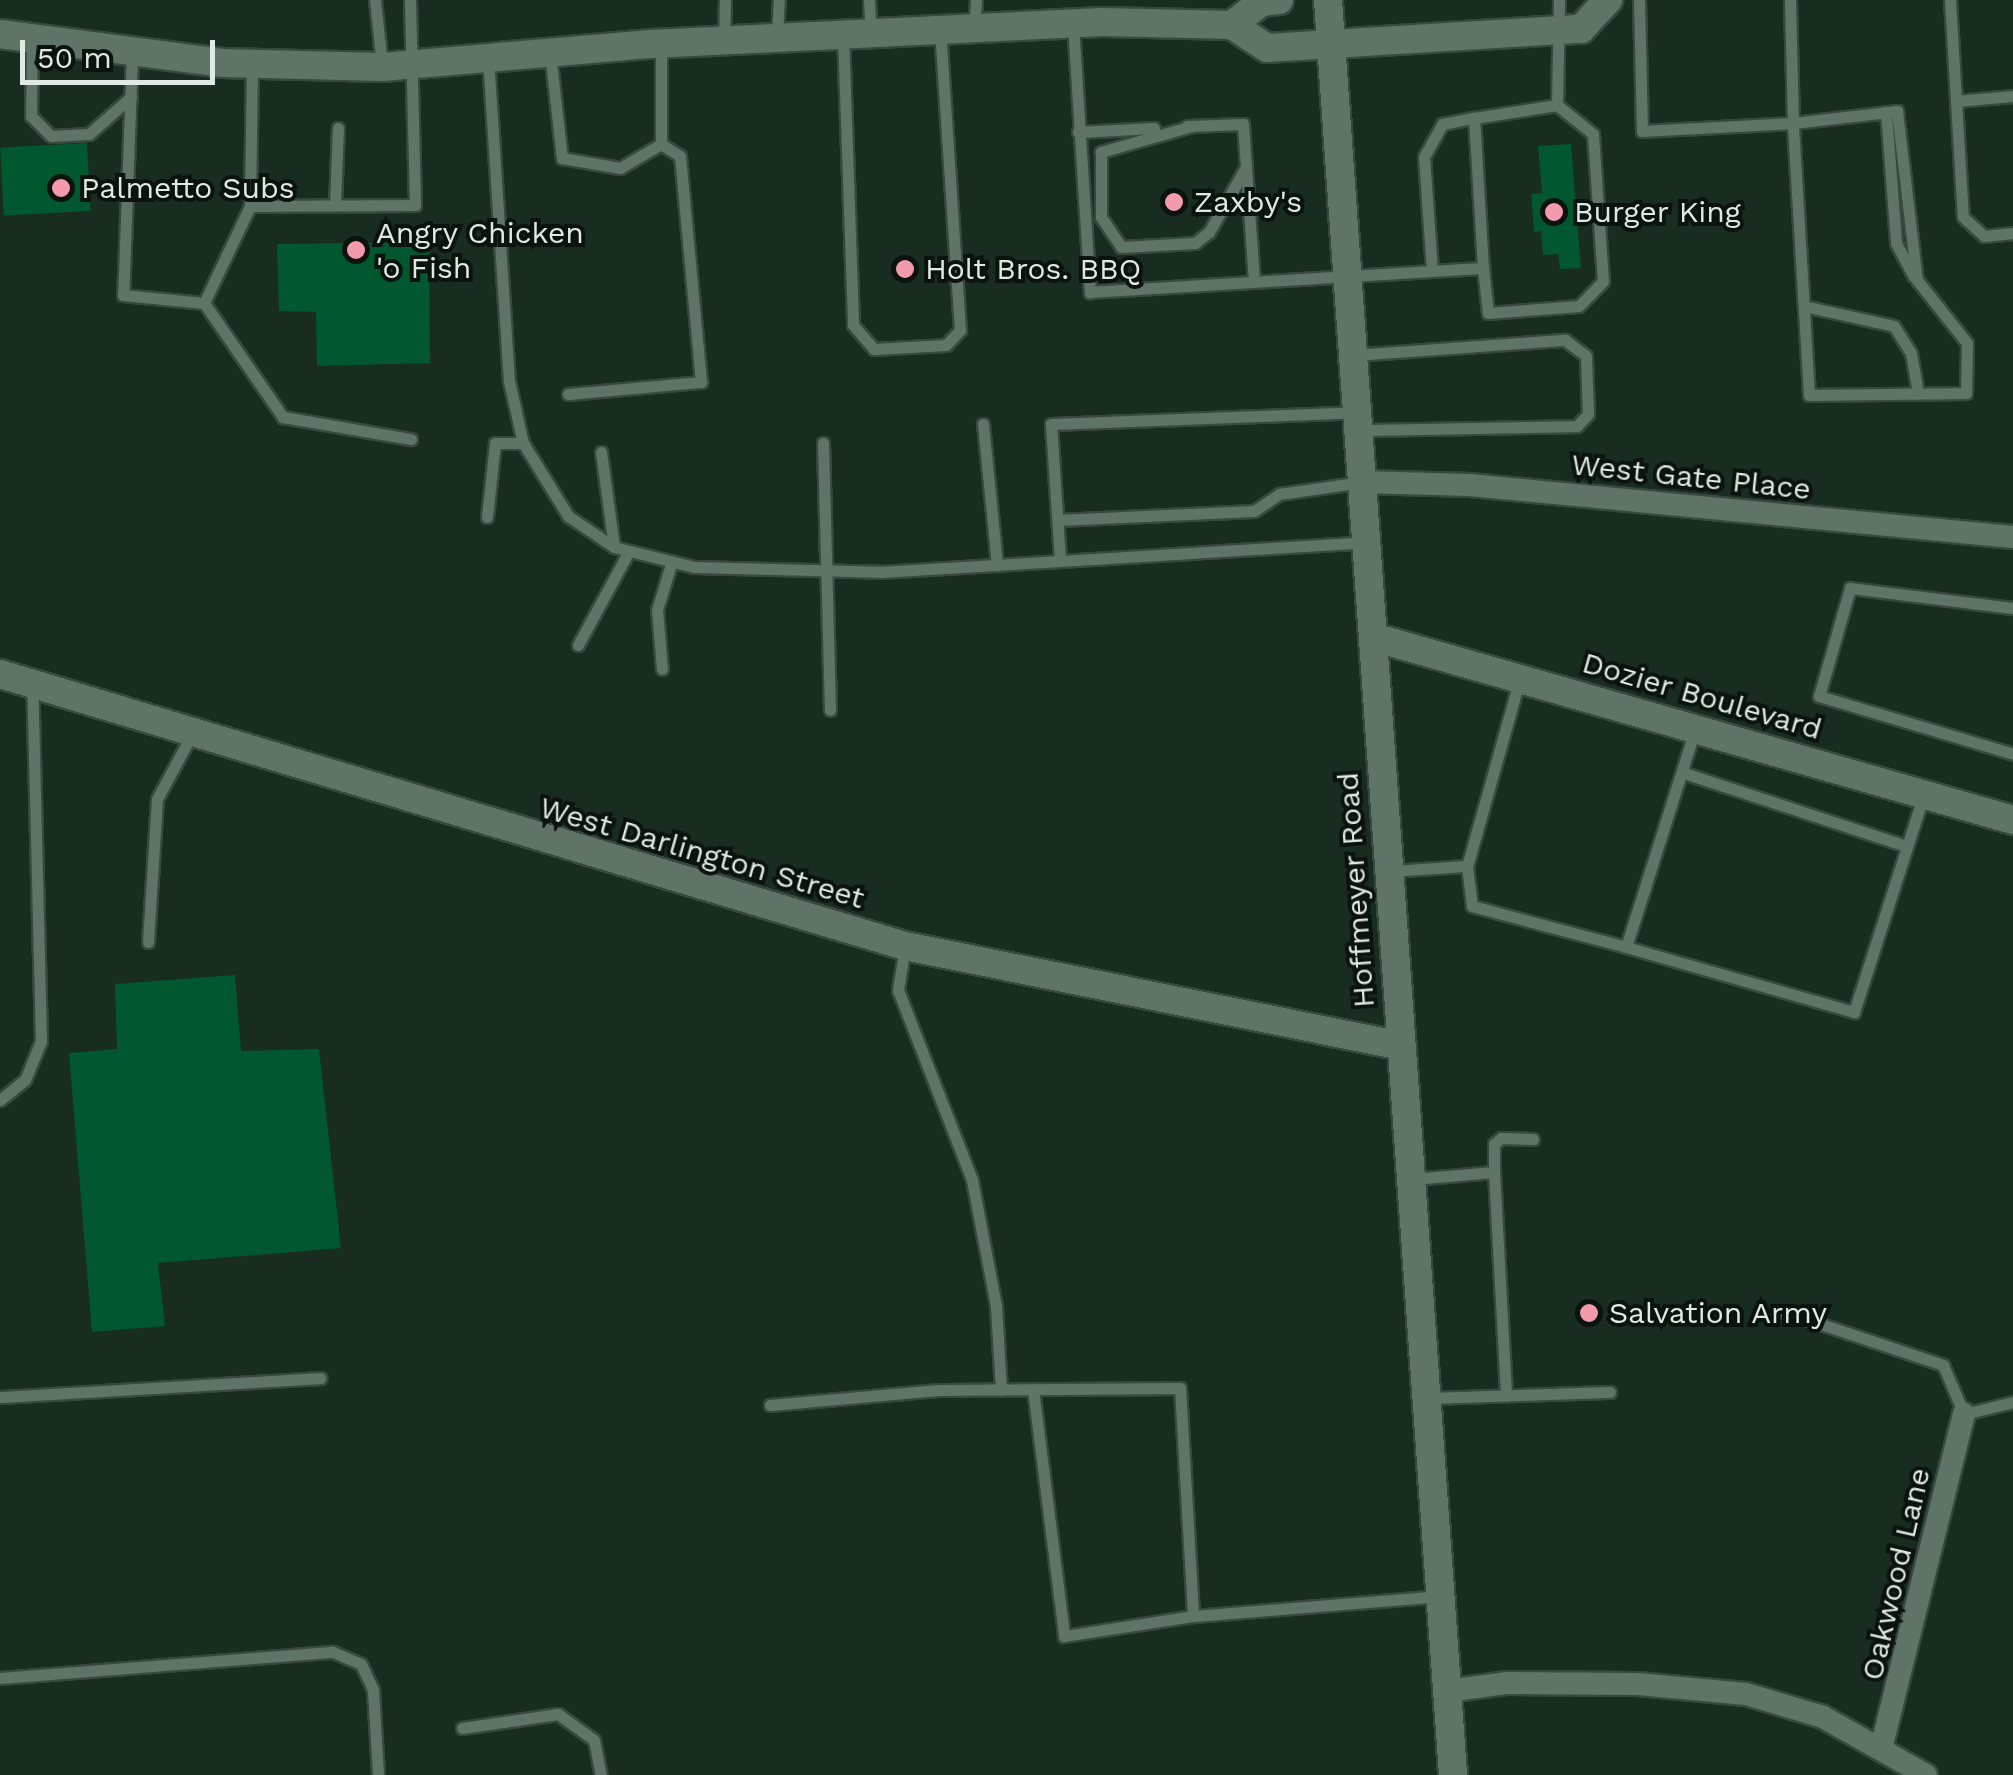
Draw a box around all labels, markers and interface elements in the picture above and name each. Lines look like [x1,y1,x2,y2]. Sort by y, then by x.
scale bar [25,20,220,82]
text: 50 m [37,40,112,75]
place label: Palmetto Subs [81,170,295,206]
marker: Palmetto Subs [50,177,72,199]
place label: Zaxby's [1194,184,1302,220]
marker: Zaxby's [1163,191,1185,213]
place label: Burger King [1574,194,1742,230]
marker: Burger King [1543,201,1565,223]
place label: Angry Chicken 'o Fish [376,215,585,286]
marker: Angry Chicken 'o Fish [345,239,367,261]
place label: Holt Bros. BBQ [925,251,1141,287]
marker: Holt Bros. BBQ [894,258,916,280]
street label: West Gate Place [1570,447,1812,507]
street label: Dozier Boulevard [1578,645,1826,747]
street label: Hoffmeyer Road [1330,771,1382,1009]
street label: West Darlington Street [536,789,868,917]
place label: Salvation Army [1609,1295,1828,1331]
marker: Salvation Army [1578,1302,1600,1324]
street label: Oakwood Lane [1854,1464,1938,1684]

